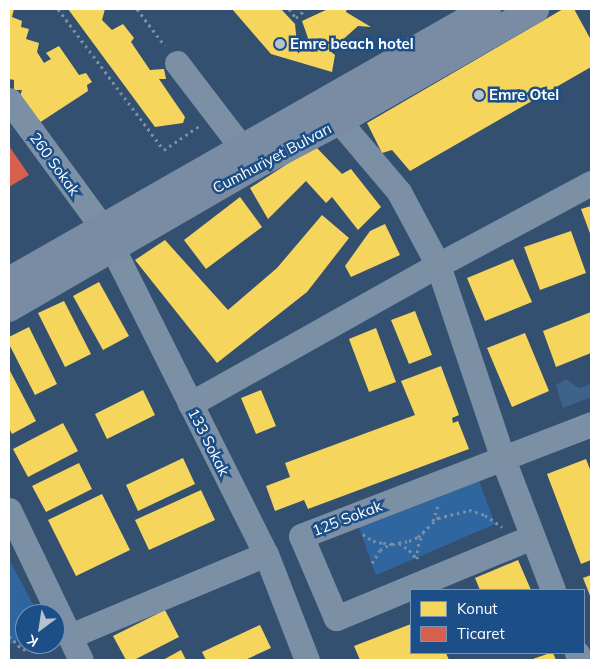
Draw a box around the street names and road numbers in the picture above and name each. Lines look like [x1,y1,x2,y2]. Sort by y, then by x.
street label: Cumhuriyet Bulvarı [210,119,334,197]
street label: 260 Sokak [26,129,84,199]
street label: 133 Sokak [184,405,234,479]
street label: 125 Sokak [310,496,384,540]

